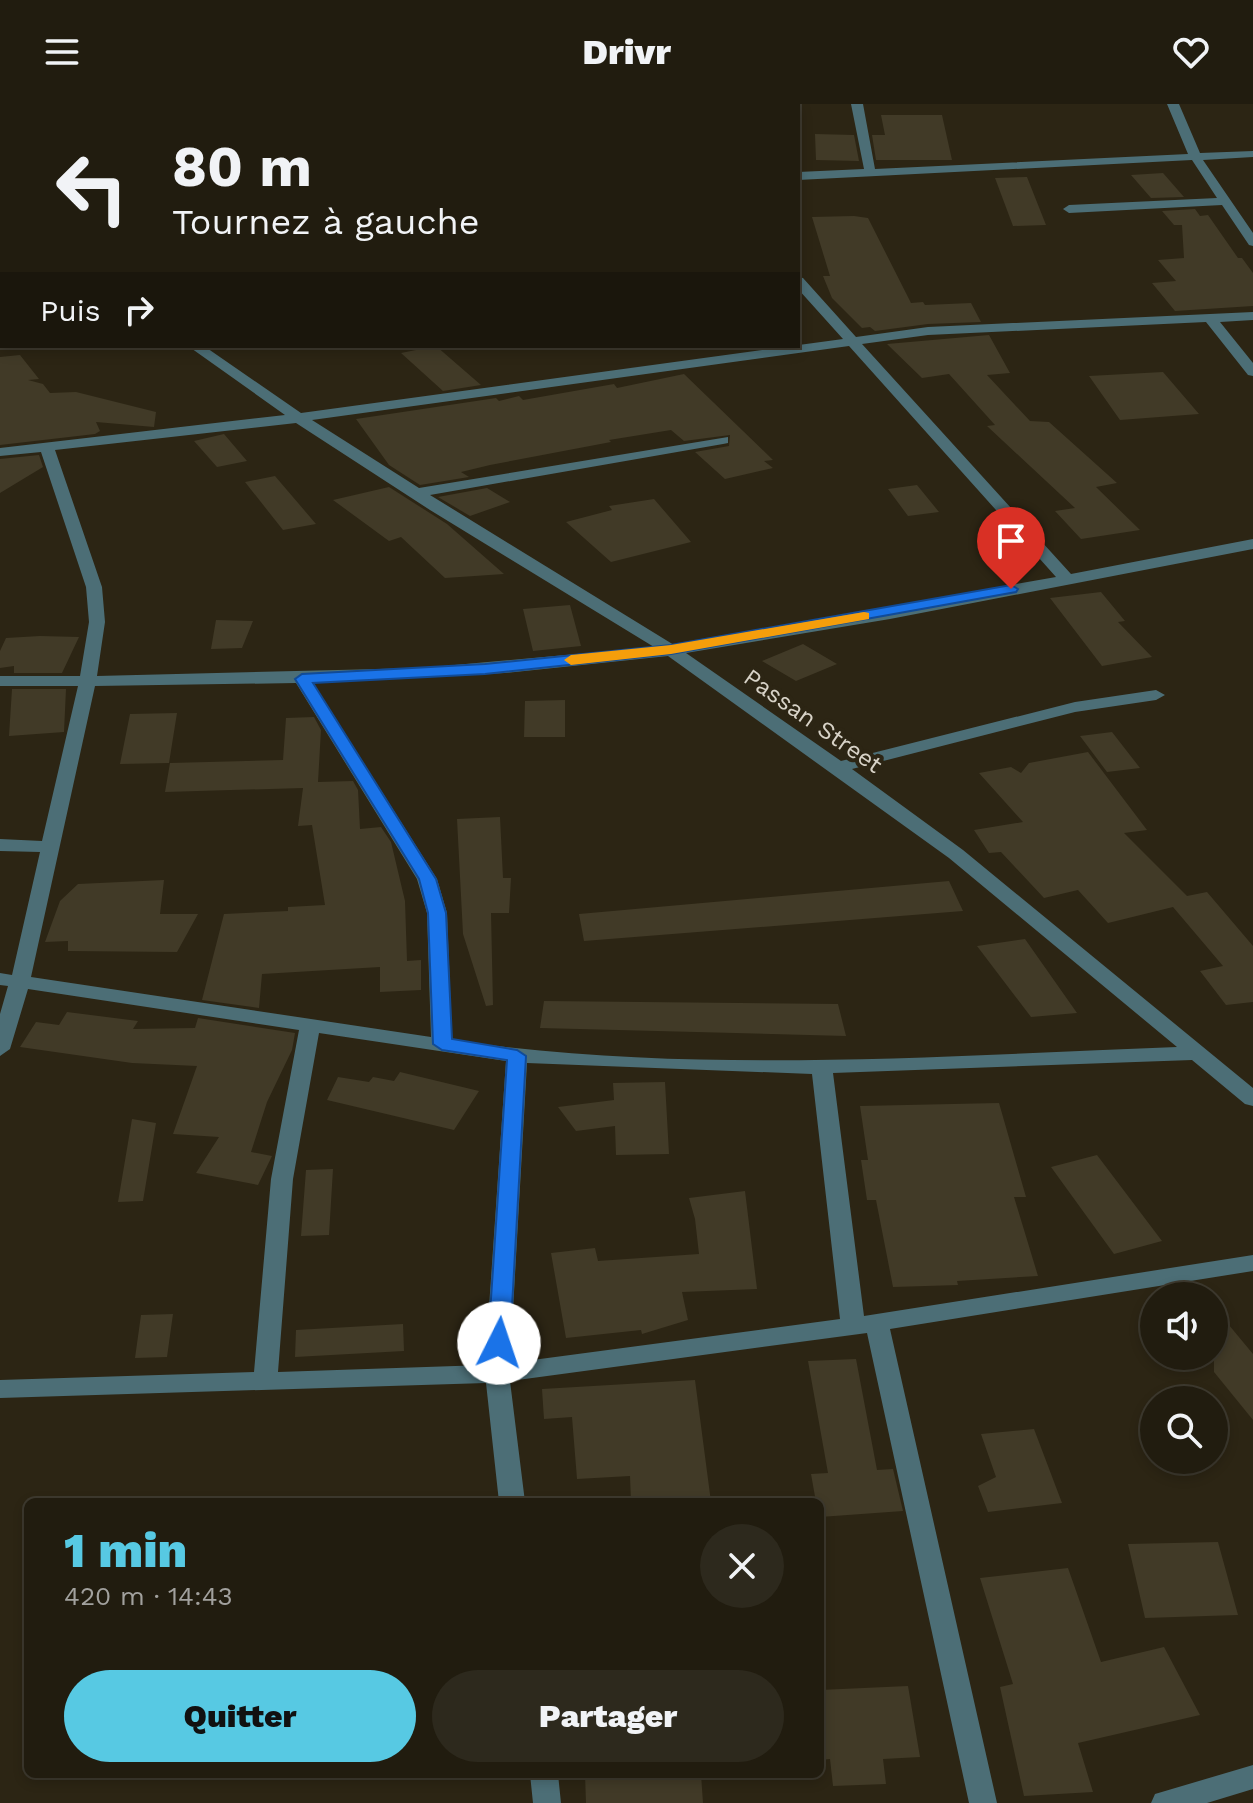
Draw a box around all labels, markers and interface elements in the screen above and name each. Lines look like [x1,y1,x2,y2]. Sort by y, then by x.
icon: menu [40,30,84,74]
icon: heart [1169,30,1213,74]
text: Drivr [582,31,671,73]
text: 80 m [172,134,312,200]
icon: left [40,136,144,240]
text: Tournez à gauche [172,201,480,243]
icon: right [117,288,161,332]
text: Puis [40,293,101,328]
pin [977,507,1045,589]
icon: arrive [989,519,1033,563]
street label: Passan Street [738,663,888,779]
map controls [1140,1282,1228,1474]
button: sound [1140,1282,1228,1370]
position arrow [457,1301,541,1385]
button: search [1140,1386,1228,1474]
text: 1 min [64,1522,187,1579]
button: close [700,1524,784,1608]
text: 420 m · 14:43 [64,1581,233,1611]
button: Quitter [64,1670,416,1762]
button: Partager [432,1670,784,1762]

